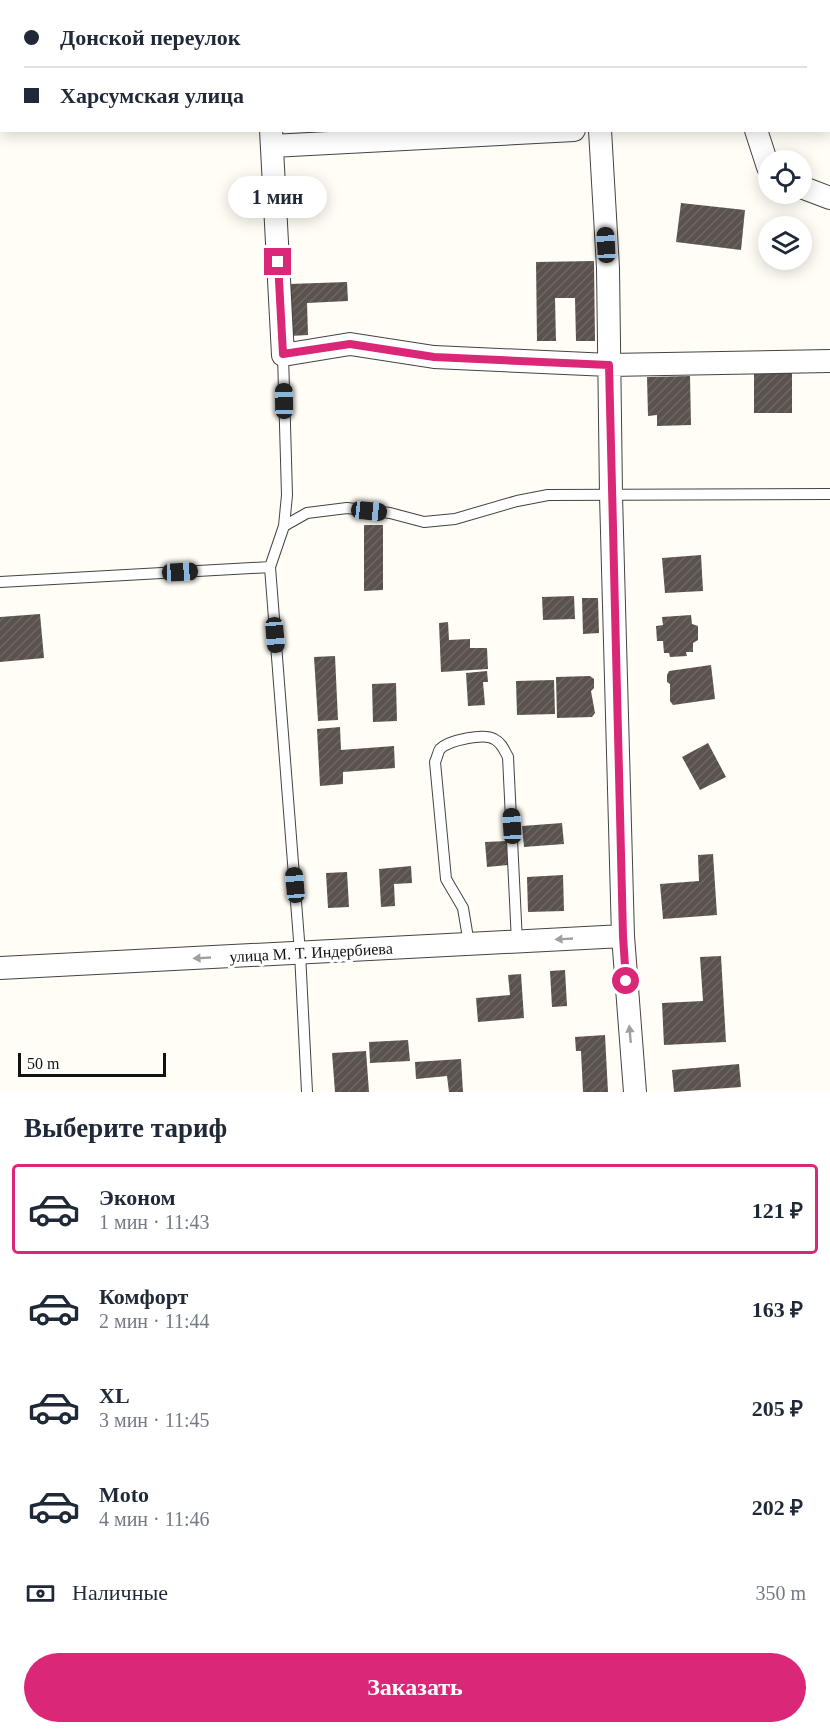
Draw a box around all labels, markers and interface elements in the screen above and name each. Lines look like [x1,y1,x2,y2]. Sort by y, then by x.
text: Донской переулок [60,25,241,50]
text: Харсумская улица [60,83,244,108]
map controls [758,150,812,270]
button: locate [758,150,812,204]
callout: 1 мин [228,175,328,217]
text: 1 мин [252,186,303,208]
button: layers [758,216,812,270]
car [596,227,616,263]
route end [264,248,291,275]
car [275,383,293,419]
car [350,500,388,522]
car [162,562,198,582]
car [264,616,286,654]
car [502,808,522,844]
car [284,866,306,904]
one-way arrow [555,935,574,944]
street label: улица М. Т. Индербиева [229,940,393,966]
one-way arrow [192,953,211,962]
route start [612,967,639,994]
one-way arrow [626,1024,635,1043]
scale bar [18,1050,166,1078]
text: 50 m [27,1055,59,1072]
text: Выберите тариф [24,1113,227,1143]
icon: car [27,1182,81,1236]
text: Эконом [99,1185,176,1210]
text: 121 ₽ [752,1198,803,1223]
text: 1 мин · 11:43 [99,1211,210,1233]
icon: car [27,1281,81,1335]
text: Комфорт [99,1284,188,1309]
text: 163 ₽ [752,1297,803,1322]
text: 2 мин · 11:44 [99,1310,210,1332]
icon: car [27,1380,81,1434]
text: XL [99,1383,130,1408]
text: 205 ₽ [752,1396,803,1421]
text: 3 мин · 11:45 [99,1409,210,1431]
icon: car [27,1479,81,1533]
text: Moto [99,1482,149,1507]
text: 202 ₽ [752,1495,803,1520]
text: 4 мин · 11:46 [99,1508,210,1530]
icon: cash [24,1577,57,1610]
text: Наличные [72,1580,168,1605]
text: 350 m [755,1582,806,1604]
button: Заказать [24,1653,806,1722]

